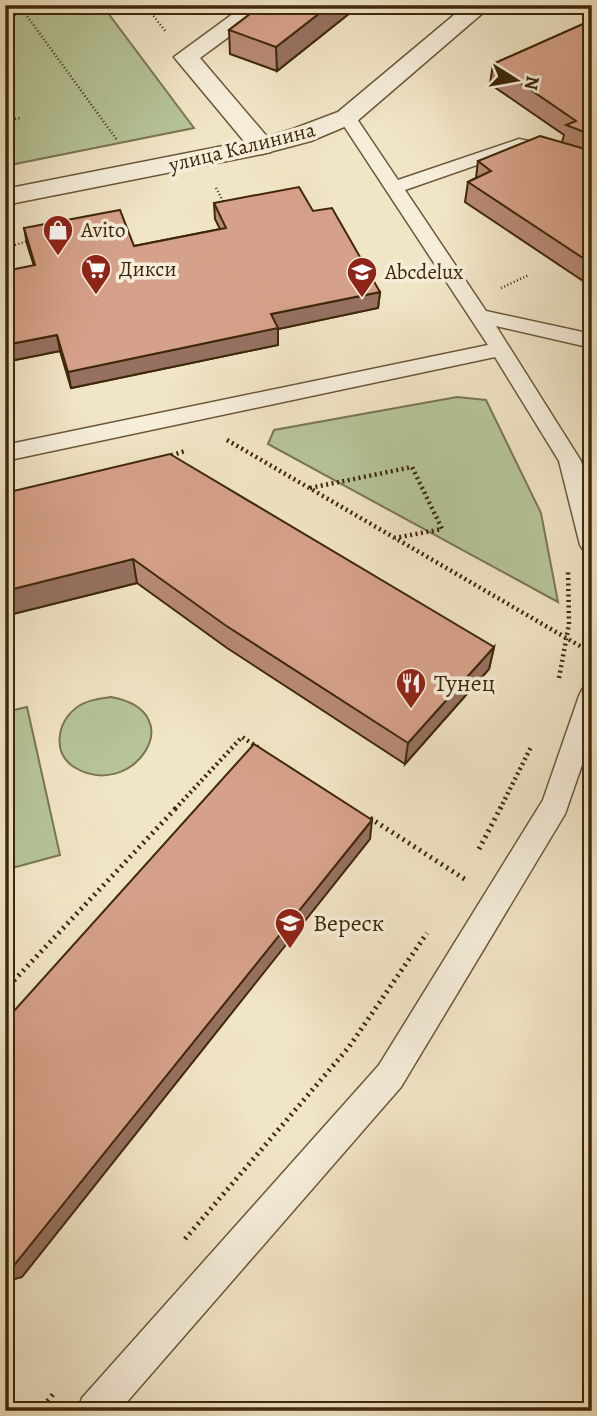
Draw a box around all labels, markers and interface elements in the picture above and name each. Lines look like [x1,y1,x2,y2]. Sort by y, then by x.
north arrow [482,46,552,116]
text: N [518,74,546,92]
street label: улица Калинина [165,115,318,179]
shop icon: Avito [41,213,75,257]
place label: Avito [80,216,126,244]
supermarket icon: Дикси [79,252,113,296]
place label: Дикси [119,255,177,283]
school or university icon: Abcdelux [345,255,379,299]
place label: Abcdelux [384,258,463,286]
restaurant icon: Тунец [394,666,428,710]
place label: Тунец [434,667,495,699]
school or university icon: Вереcк [273,906,307,950]
place label: Вереcк [313,907,384,939]

